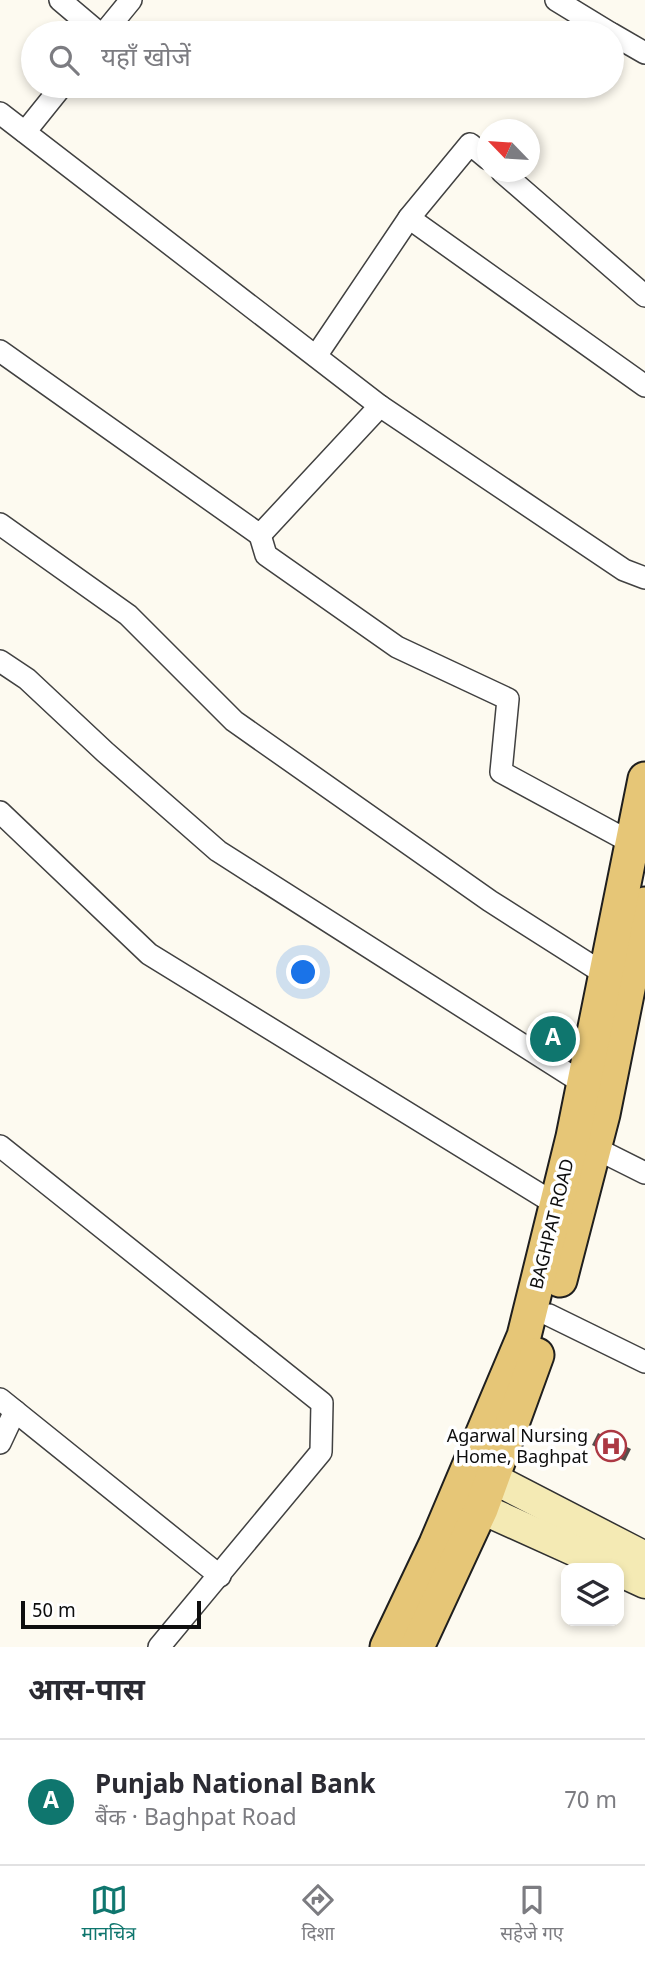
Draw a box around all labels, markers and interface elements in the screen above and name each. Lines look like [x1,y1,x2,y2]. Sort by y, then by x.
search box [21,21,624,98]
icon: search [45,41,83,79]
text: यहाँ खोजें [101,43,191,77]
north arrow [477,119,540,182]
your location [286,955,320,989]
pin: A [530,1013,576,1065]
street label: BAGHPAT ROAD [526,1157,581,1292]
place label: Agarwal Nursing Home, Baghpat [447,1426,588,1470]
hospital icon: Agarwal Nursing Home, Baghpat [594,1429,628,1463]
map controls [561,1563,624,1626]
button: layers [561,1563,624,1626]
scale bar [21,1598,201,1630]
text: 50 m [32,1600,76,1625]
text: आस-पास [28,1673,145,1712]
text: Punjab National Bank [95,1770,376,1804]
text: A [43,1787,59,1817]
text: 70 m [564,1787,617,1817]
text: बैंक · Baghpat Road [95,1804,297,1834]
tab: मानचित्र [82,1881,136,1948]
tab: दिशा [299,1881,337,1948]
tab: सहेजे गए [500,1881,563,1948]

